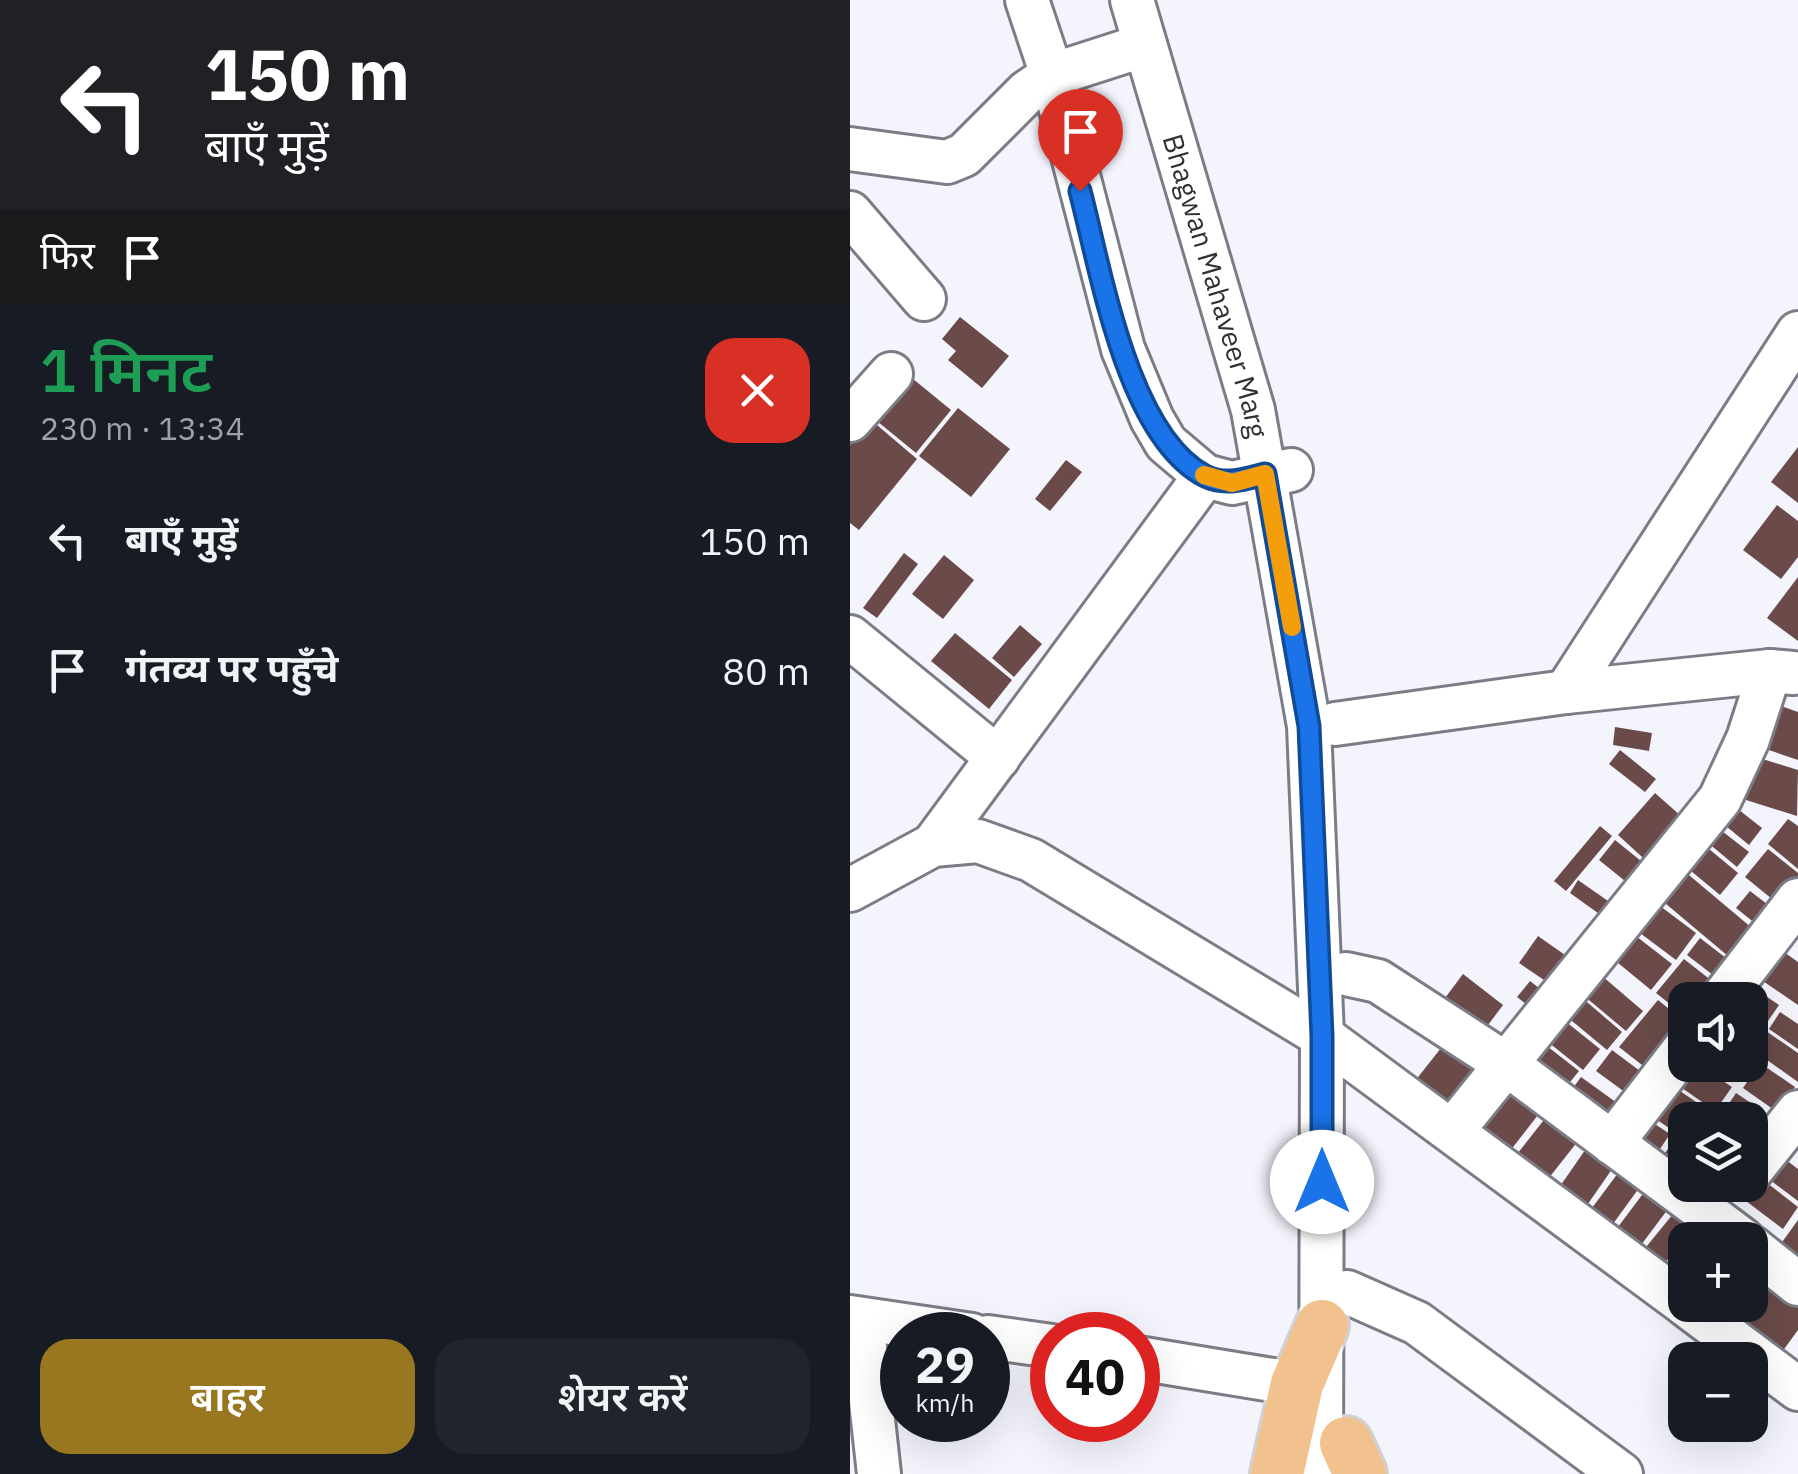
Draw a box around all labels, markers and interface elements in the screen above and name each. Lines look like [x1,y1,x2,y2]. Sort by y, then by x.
text: 150 m [205,28,410,119]
icon: left [40,40,170,170]
pin [1038,89,1123,192]
icon: arrive [1053,104,1108,159]
text: बाएँ मुड़ें [205,116,329,174]
street label: Bhagwan Mahaveer Marg [1155,130,1277,441]
text: फिर [40,230,95,279]
icon: arrive [115,230,170,285]
text: 1 मिनट [40,330,212,409]
button: close [705,338,810,443]
text: 230 m · 13:34 [40,407,245,449]
icon: left [40,513,95,568]
text: बाएँ मुड़ें [125,513,238,562]
text: 150 m [699,516,810,565]
icon: arrive [40,643,95,698]
text: गंतव्य पर पहुँचे [125,643,338,692]
text: 80 m [722,646,810,695]
map controls [1668,982,1768,1442]
button: sound [1668,982,1768,1082]
button: layers [1668,1102,1768,1202]
position arrow [1270,1130,1374,1234]
button: + [1668,1222,1768,1322]
speed limit sign: 40 [1030,1312,1160,1442]
text: 29 [915,1332,975,1397]
button: बाहर [40,1339,415,1454]
button: शेयर करें [435,1339,810,1454]
button: − [1668,1342,1768,1442]
text: km/h [916,1386,974,1419]

